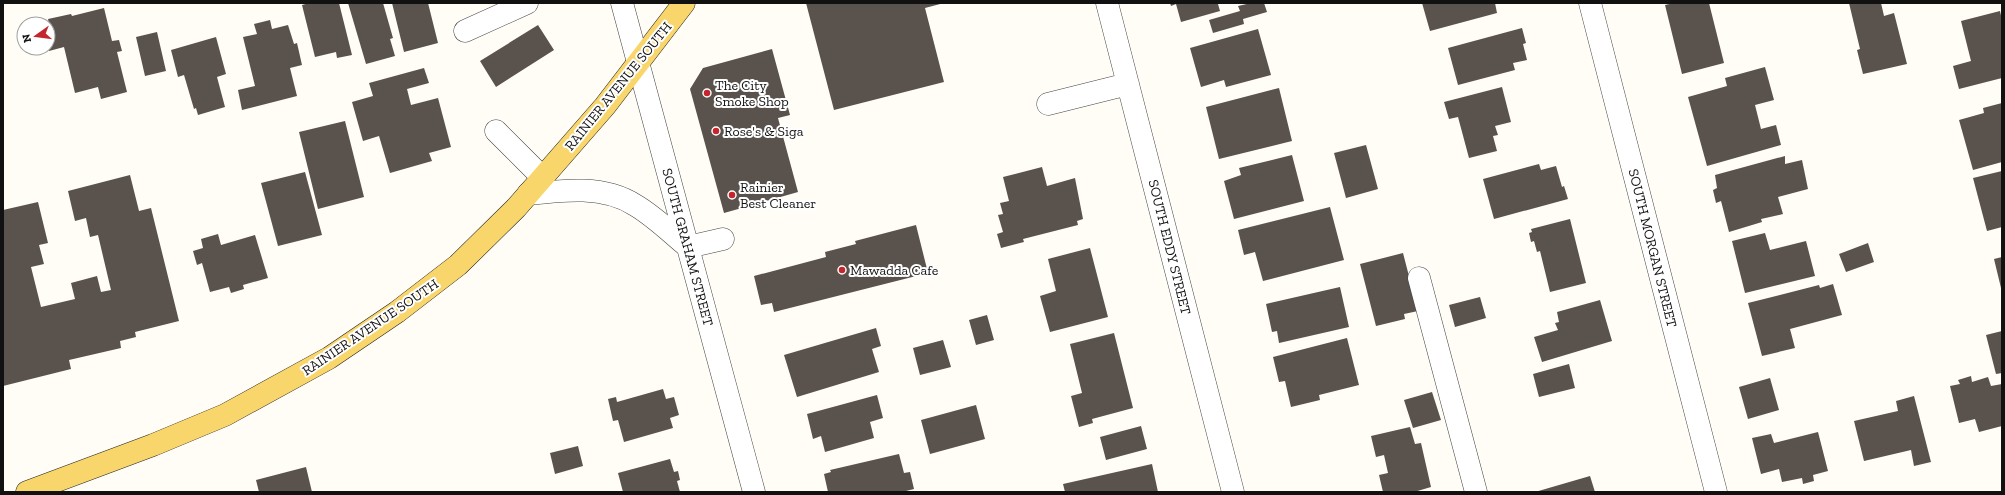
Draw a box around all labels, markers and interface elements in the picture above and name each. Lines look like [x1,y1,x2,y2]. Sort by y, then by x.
north arrow [16,16,56,56]
street label: RAINIER AVENUE SOUTH [561,19,676,154]
text: N [19,32,34,44]
place label: The City Smoke Shop [715,77,789,110]
marker: The City Smoke Shop [702,88,712,98]
place label: Rose's & Siga [724,123,804,140]
marker: Rose's & Siga [711,126,721,136]
street label: SOUTH GRAHAM STREET [658,166,717,328]
street label: SOUTH MORGAN STREET [1625,167,1681,329]
street label: SOUTH EDDY STREET [1144,178,1195,317]
place label: Rainier Best Cleaner [740,179,816,212]
marker: Rainier Best Cleaner [727,190,737,200]
place label: Mawadda Cafe [850,262,939,279]
marker: Mawadda Cafe [837,265,847,275]
street label: RAINIER AVENUE SOUTH [299,275,442,379]

